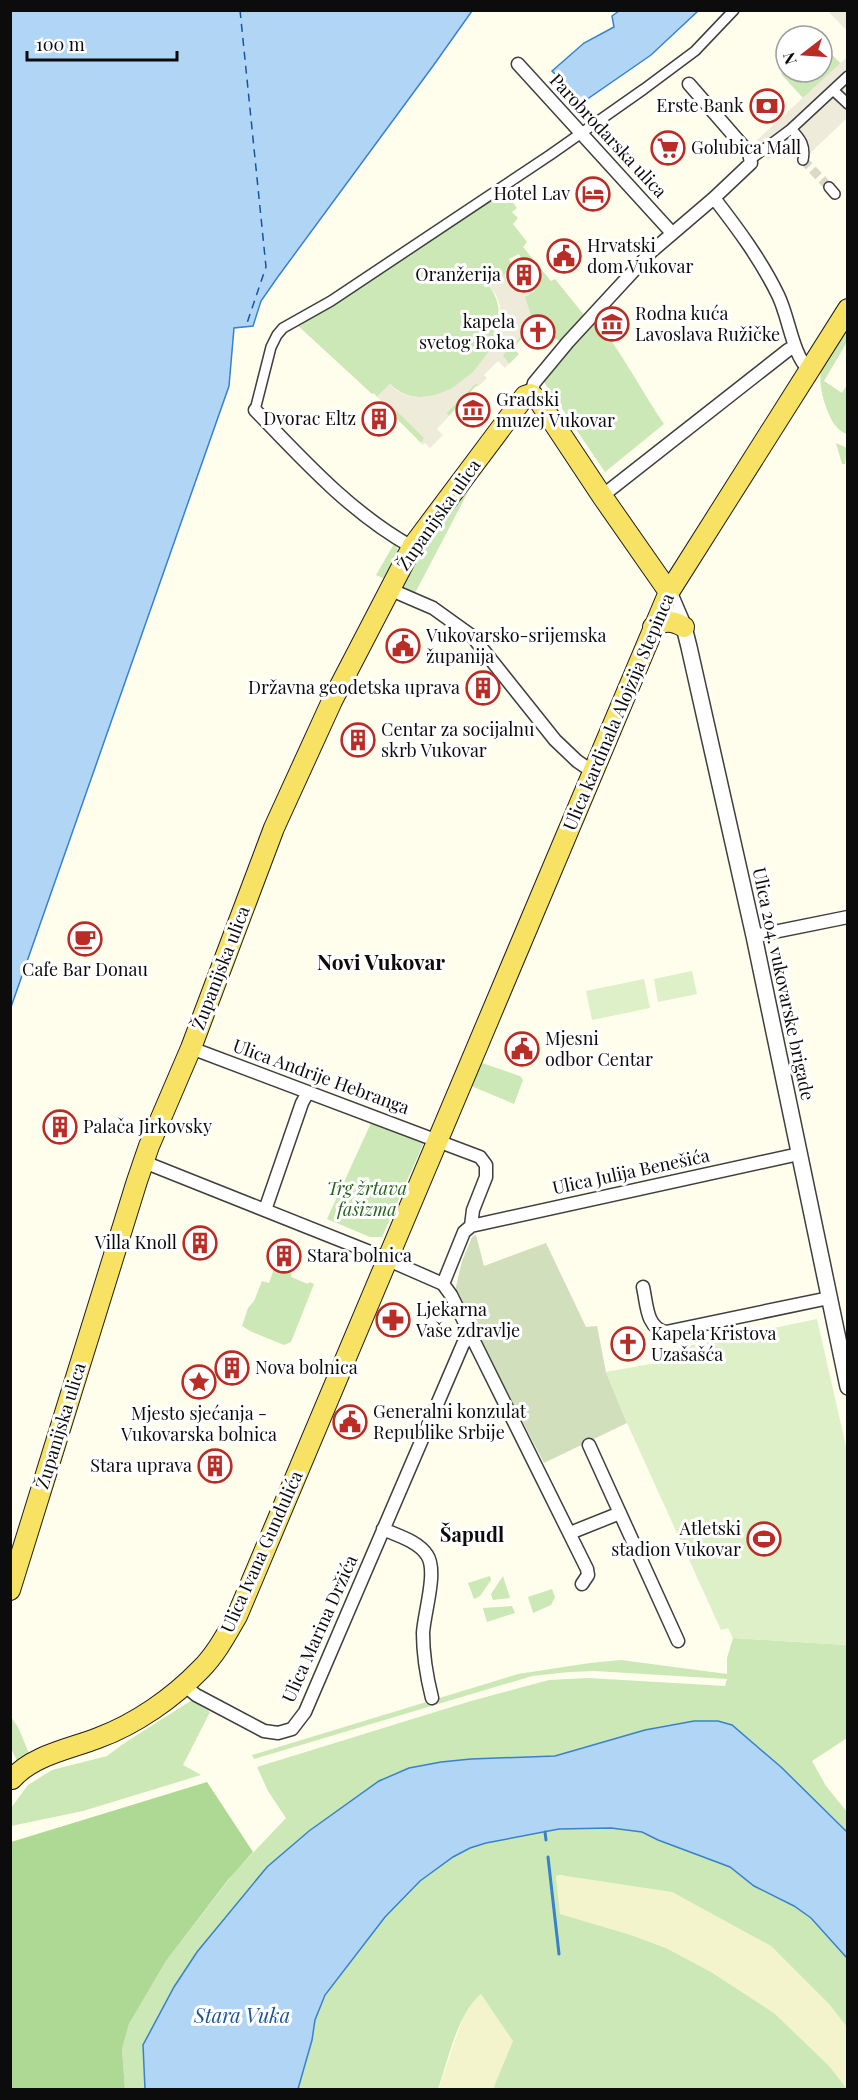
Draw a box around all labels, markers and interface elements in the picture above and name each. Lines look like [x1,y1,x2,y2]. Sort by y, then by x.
scale bar [27,24,177,62]
north arrow [774,24,834,84]
text: 100 m [36,32,85,56]
text: N [777,50,801,67]
street label: Parobrodarska ulica [545,68,673,203]
bank icon: Erste Bank [749,88,785,124]
place label: Erste Bank [656,93,744,117]
supermarket icon: Golubica Mall [650,130,686,166]
place label: Golubica Mall [691,135,801,159]
hotel icon: Hotel Lav [575,176,611,212]
place label: Hotel Lav [493,181,570,205]
place label: Hrvatski dom Vukovar [587,233,693,278]
public building icon: Hrvatski dom Vukovar [546,238,582,274]
building icon: Oranžerija [506,257,542,293]
place label: Oranžerija [415,262,501,286]
place label: Rodna kuća Lavoslava Ružičke [635,301,780,346]
museum icon: Rodna kuća Lavoslava Ružičke [594,306,630,342]
place label: kapela svetog Roka [419,309,515,354]
church icon: kapela svetog Roka [520,314,556,350]
place label: Gradski muzej Vukovar [496,387,615,432]
museum icon: Gradski muzej Vukovar [455,392,491,428]
building icon: Dvorac Eltz [361,401,397,437]
place label: Dvorac Eltz [263,406,356,430]
street label: Županijska ulica [391,454,486,575]
street label: Ulica kardinala Alojzija Stepinca [557,589,679,834]
place label: Vukovarsko-srijemska županija [425,623,607,668]
public building icon: Vukovarsko-srijemska županija [385,628,421,664]
building icon: Državna geodetska uprava [465,670,501,706]
place label: Državna geodetska uprava [248,675,460,699]
place label: Centar za socijalnu skrb Vukovar [381,717,535,762]
building icon: Centar za socijalnu skrb Vukovar [340,722,376,758]
street label: Ulica 204. vukovarske brigade [748,865,820,1103]
street label: Županijska ulica [185,902,255,1033]
cafe icon: Cafe Bar Donau [67,921,103,957]
district label: Novi Vukovar [317,947,445,975]
place label: Cafe Bar Donau [22,957,149,981]
place label: Mjesni odbor Centar [545,1026,653,1071]
public building icon: Mjesni odbor Centar [504,1031,540,1067]
street label: Ulica Andrije Hebranga [230,1033,413,1119]
building icon: Palača Jirkovsky [42,1109,78,1145]
place label: Palača Jirkovsky [83,1114,212,1138]
street label: Ulica Julija Benešića [550,1143,712,1199]
park label: Trg žrtava fašizma [327,1176,407,1221]
building icon: Villa Knoll [182,1225,218,1261]
place label: Villa Knoll [94,1230,177,1254]
building icon: Stara bolnica [266,1238,302,1274]
place label: Stara bolnica [307,1243,412,1267]
place label: Ljekarna Vaše zdravlje [415,1297,520,1342]
pharmacy icon: Ljekarna Vaše zdravlje [375,1302,411,1338]
place label: Kapela Kristova Uzašašća [651,1321,777,1366]
church icon: Kapela Kristova Uzašašća [610,1326,646,1362]
building icon: Nova bolnica [214,1350,250,1386]
place label: Nova bolnica [255,1355,358,1379]
street label: Županijska ulica [29,1360,91,1492]
place icon: Mjesto sjećanja - Vukovarska bolnica [181,1364,217,1400]
place label: Generalni konzulat Republike Srbije [373,1399,527,1444]
place label: Mjesto sjećanja - Vukovarska bolnica [120,1401,277,1446]
public building icon: Generalni konzulat Republike Srbije [332,1404,368,1440]
building icon: Stara uprava [197,1448,233,1484]
place label: Stara uprava [90,1453,192,1477]
street label: Ulica Ivana Gundulića [215,1467,308,1636]
place label: Atletski stadion Vukovar [611,1516,741,1561]
district label: Šapudl [440,1520,504,1547]
sports icon: Atletski stadion Vukovar [746,1521,782,1557]
street label: Ulica Marina Držića [276,1551,362,1706]
water label: Stara Vuka [193,2001,290,2028]

